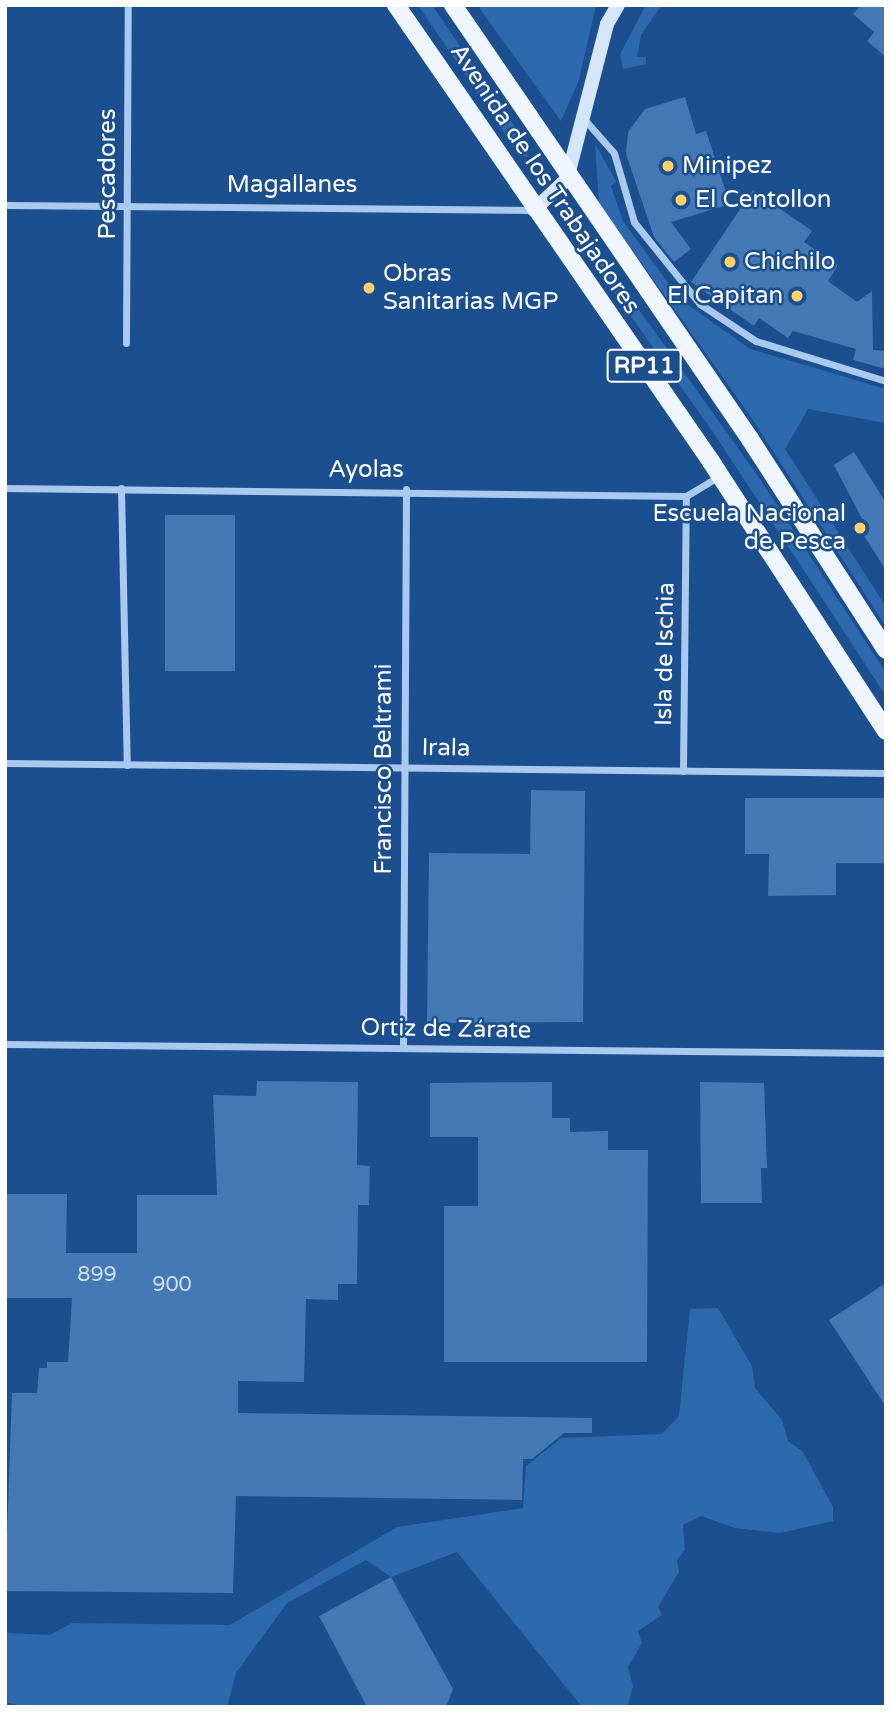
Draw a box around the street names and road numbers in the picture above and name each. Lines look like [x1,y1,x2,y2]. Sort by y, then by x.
street label: Avenida de los Trabajadores [444,38,646,320]
street label: Pescadores [94,109,122,239]
street label: Magallanes [227,171,357,199]
road number: RP11 [606,346,682,386]
street label: Ayolas [328,456,404,484]
street label: Isla de Ischia [649,582,681,726]
street label: Francisco Beltrami [370,664,398,874]
street label: Irala [421,733,471,763]
street label: Ortiz de Zárate [360,1013,532,1045]

